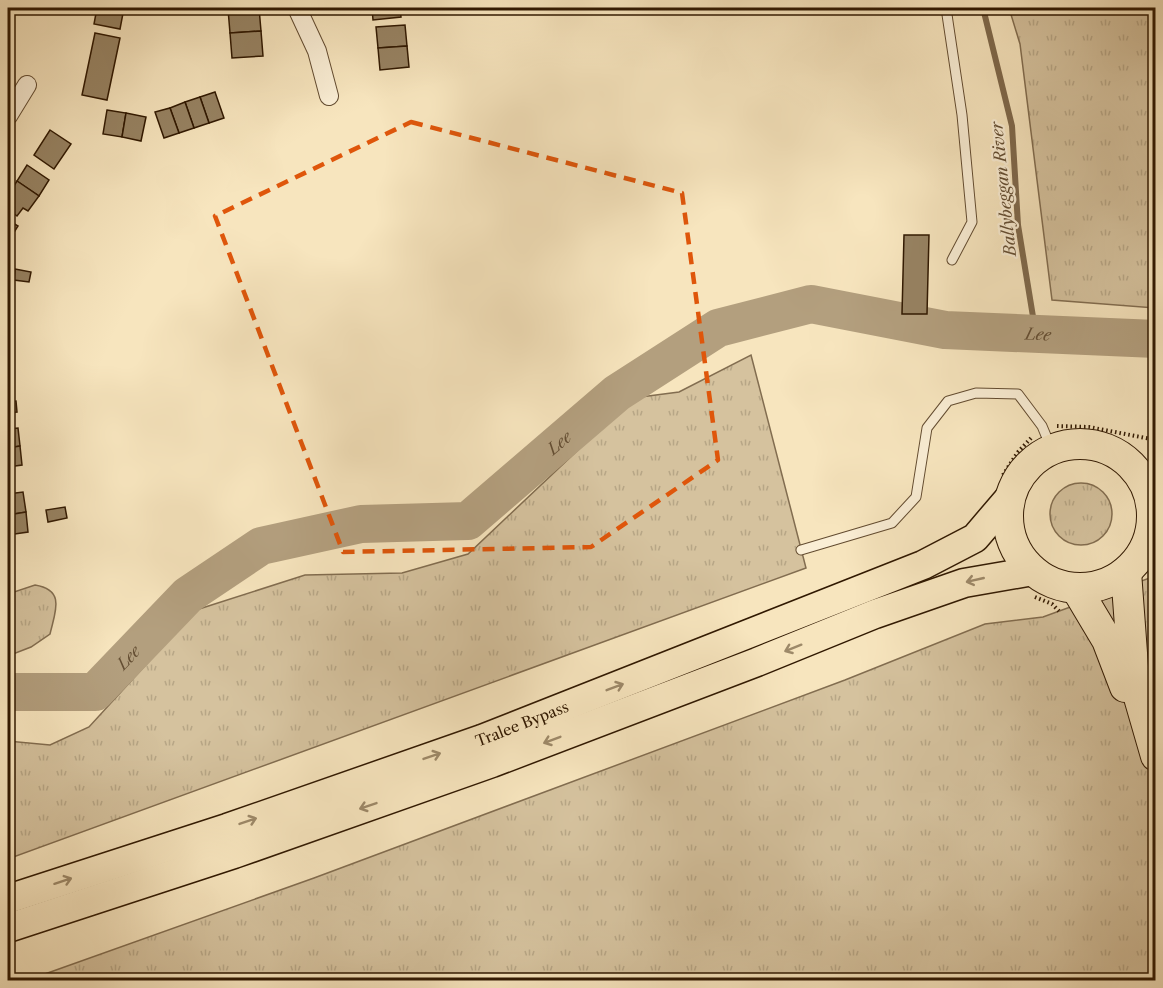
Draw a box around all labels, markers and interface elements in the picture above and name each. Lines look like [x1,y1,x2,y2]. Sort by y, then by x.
water label: Ballybeggan River [986,119,1020,259]
water label: Lee [1023,323,1053,345]
water label: Lee [541,426,576,460]
one-way arrow [966,575,985,587]
water label: Lee [111,640,145,675]
one-way arrow [784,643,802,654]
one-way arrow [605,681,624,692]
street label: Tralee Bypass [473,696,571,750]
one-way arrow [543,736,562,747]
one-way arrow [423,750,441,761]
one-way arrow [360,802,378,813]
one-way arrow [238,814,257,825]
one-way arrow [53,875,72,886]

